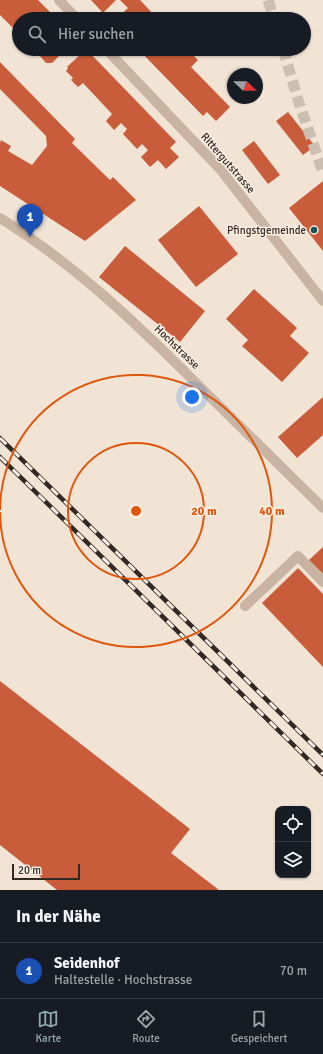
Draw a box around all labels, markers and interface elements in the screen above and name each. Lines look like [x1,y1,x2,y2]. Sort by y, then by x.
search box [12,12,311,56]
icon: search [26,23,48,45]
text: Hier suchen [58,25,134,43]
north arrow [227,68,263,104]
street label: Rittergutstrasse [198,130,258,196]
pin: 1 [17,204,43,237]
place label: Pfingstgemeinde [227,224,306,237]
marker: Pfingstgemeinde [309,225,319,235]
street label: Hochstrasse [152,322,202,372]
your location [182,387,202,407]
centre of rings [129,504,143,518]
text: 20 m [191,504,217,519]
text: 40 m [259,504,285,519]
map controls [275,806,311,878]
button: locate [275,806,311,842]
button: layers [275,842,311,878]
scale bar [12,862,80,881]
text: 20 m [18,864,41,877]
text: In der Nähe [16,906,101,927]
text: Seidenhof [54,954,119,972]
text: 1 [25,963,33,979]
text: 70 m [280,963,307,979]
text: Haltestelle · Hochstrasse [54,972,192,988]
tab: Karte [36,1008,61,1045]
tab: Route [132,1008,160,1045]
tab: Gespeichert [231,1008,287,1045]

